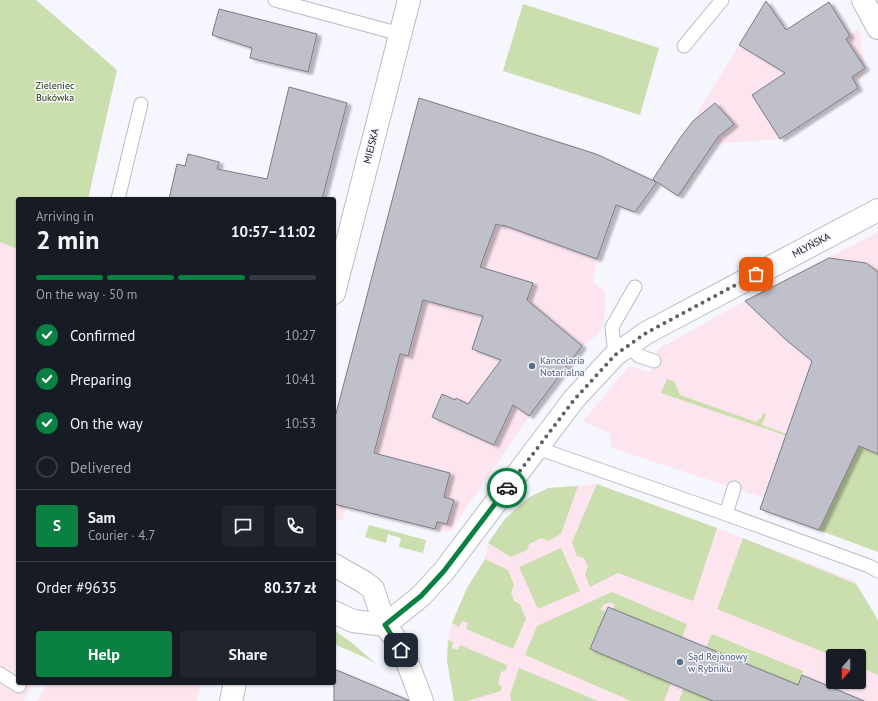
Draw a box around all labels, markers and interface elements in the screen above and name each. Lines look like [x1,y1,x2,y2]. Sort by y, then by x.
park label: Zieleniec Bukówka [36,79,75,104]
street label: MIEJSKA [360,127,382,165]
text: Arriving in [36,208,94,225]
text: 10:57–11:02 [231,222,316,241]
text: 2 min [36,223,99,256]
street label: MŁYŃSKA [790,229,832,260]
pin [739,257,773,291]
icon: bag [745,263,767,285]
text: On the way · 50 m [36,286,137,303]
icon: check [36,324,58,346]
text: Confirmed [70,326,135,345]
text: 10:27 [285,327,316,344]
place label: Kancelaria Notarialna [540,354,585,379]
marker: Kancelaria Notarialna [527,361,537,371]
icon: check [36,368,58,390]
text: Preparing [70,370,132,389]
text: 10:41 [285,371,316,388]
icon: check [36,412,58,434]
text: On the way [70,414,143,433]
text: 10:53 [285,415,316,432]
text: Delivered [70,458,131,477]
courier [487,468,527,508]
icon: car [496,477,518,499]
button: chat [222,505,264,547]
button: phone [274,505,316,547]
text: Sam [88,508,115,527]
text: S [53,516,61,535]
text: Courier · 4.7 [88,527,155,544]
text: Order #9635 [36,578,117,597]
text: 80.37 zł [264,578,316,597]
button: Help [36,631,172,677]
button: Share [180,631,316,677]
pin [384,633,418,667]
icon: home [390,639,412,661]
north arrow [826,649,866,689]
map controls [826,649,866,689]
place label: Sąd Rejonowy w Rybniku [688,650,748,675]
marker: Sąd Rejonowy w Rybniku [675,657,685,667]

